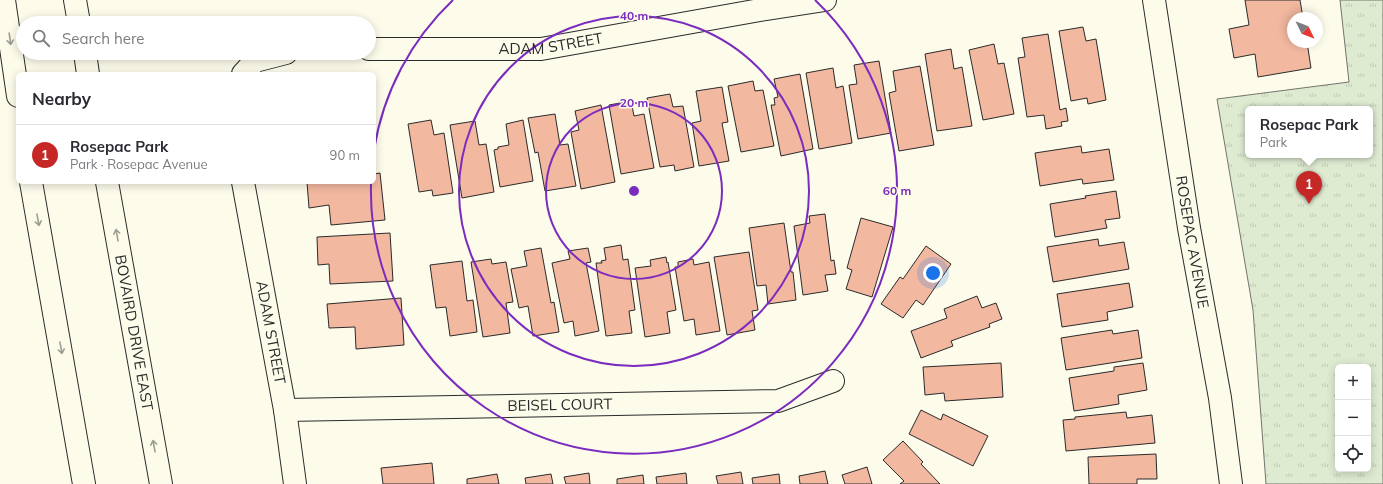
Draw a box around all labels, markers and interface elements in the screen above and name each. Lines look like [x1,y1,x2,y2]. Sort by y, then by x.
text: 40 m [620,8,648,23]
north arrow [1287,12,1323,48]
search box [16,16,376,60]
icon: search [30,27,52,49]
street label: ADAM STREET [499,28,604,58]
text: Search here [62,29,144,48]
one-way arrow [6,32,14,45]
text: Nearby [32,88,91,109]
text: 20 m [620,95,648,110]
popup [1245,106,1373,158]
text: Rosepac Park [1260,115,1358,134]
text: Park [1260,134,1287,150]
text: Rosepac Park [70,137,168,156]
text: 1 [41,147,49,163]
text: 90 m [330,147,360,163]
text: Park · Rosepac Avenue [70,156,208,172]
pin: 1 [1296,171,1322,204]
street label: ROSEPAC AVENUE [1172,174,1213,310]
text: 60 m [883,183,911,198]
centre of rings [627,184,641,198]
one-way arrow [34,214,42,227]
one-way arrow [113,229,121,242]
street label: BOVAIRD DRIVE EAST [111,253,158,412]
your location [923,263,943,283]
street label: ADAM STREET [252,279,290,386]
one-way arrow [57,342,65,355]
map controls [1335,364,1371,472]
button: + [1335,364,1371,400]
street label: BEISEL COURT [507,394,613,415]
button: − [1335,400,1371,436]
button: locate [1335,436,1371,472]
one-way arrow [150,439,158,452]

